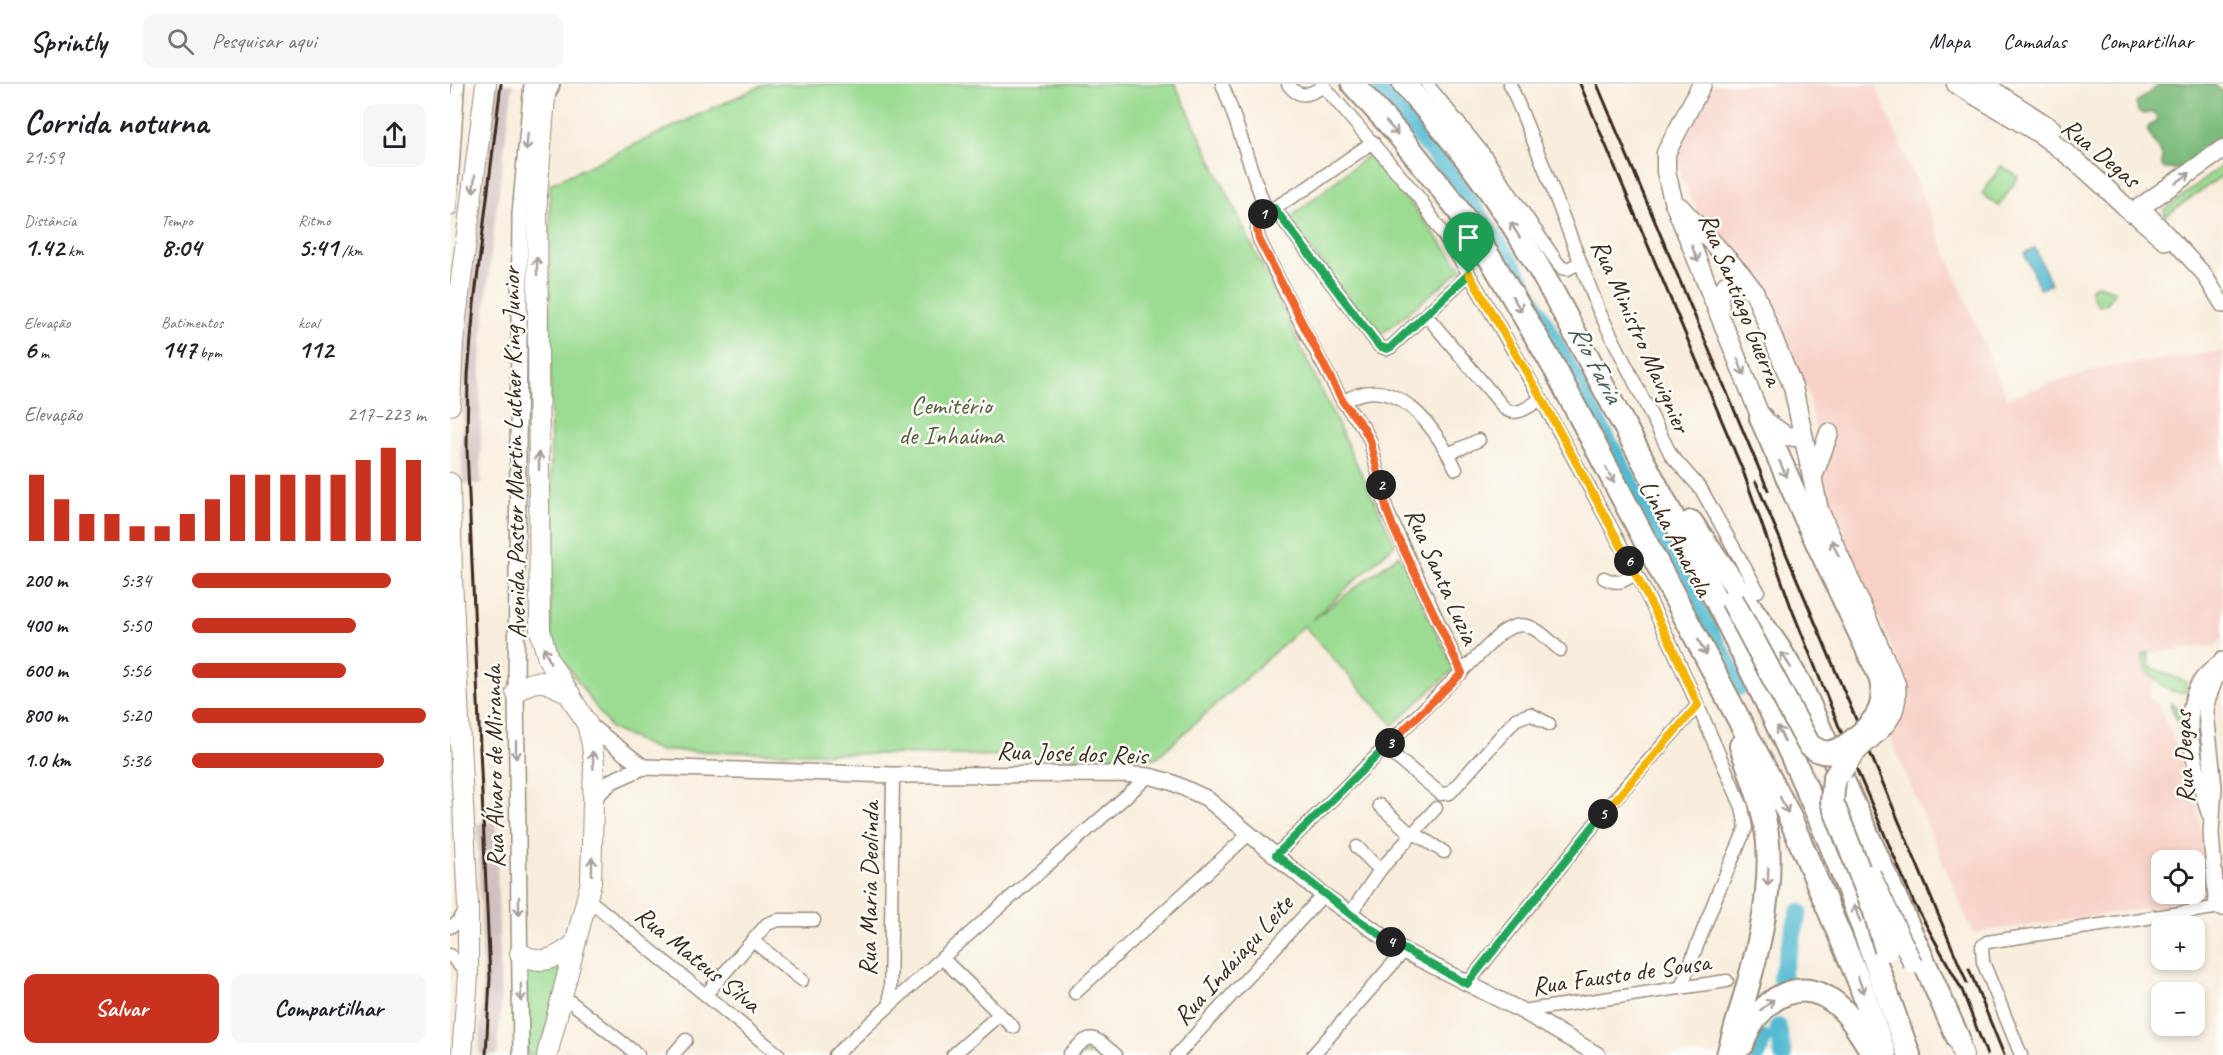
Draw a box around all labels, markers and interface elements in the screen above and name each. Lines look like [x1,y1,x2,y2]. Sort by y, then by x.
search box [143,14,563,68]
text: Sprintly [30,24,107,59]
icon: search [164,25,197,58]
text: Pesquisar aqui [212,27,316,55]
text: Mapa [1929,28,1970,54]
text: Camadas [2003,28,2066,54]
text: Compartilhar [2099,28,2193,54]
text: Corrida noturna [24,101,208,143]
button: share [363,104,426,167]
street label: Rua Degas [2055,111,2149,197]
one-way arrow [1385,120,1399,135]
one-way arrow [521,132,532,152]
text: 21:59 [24,145,64,170]
one-way arrow [2174,172,2190,184]
one-way arrow [468,173,479,193]
pin: 1 [1248,199,1278,229]
text: 1 [1259,204,1267,224]
street label: Rua Santiago Guerra [1691,208,1791,392]
text: Distância [24,211,76,231]
text: Tempo [161,211,193,231]
text: Ritmo [298,211,330,231]
pin [1443,212,1494,274]
icon: arrive [1452,221,1485,254]
one-way arrow [1509,222,1521,239]
text: 1.42 [24,231,64,264]
text: 8:04 [161,231,201,264]
text: 5:41 [298,231,338,264]
street label: Rua Ministro Mavignier [1584,234,1699,439]
text: km [64,241,84,261]
text: /km [338,241,363,261]
one-way arrow [1690,244,1701,263]
one-way arrow [531,256,543,276]
street label: Avenida Pastor Martin Luther King Junior [494,264,534,639]
one-way arrow [1511,295,1523,312]
text: Elevação [24,313,70,333]
text: Batimentos [161,313,223,333]
text: kcal [298,313,319,333]
water label: Rio Faria [1561,318,1632,410]
text: 6 [24,333,36,366]
text: 147 [161,333,196,366]
text: 112 [298,333,333,366]
text: m [36,343,49,363]
text: bpm [196,343,222,363]
one-way arrow [1736,357,1747,376]
park label: Cemitério de Inhaúma [899,389,1005,452]
text: Elevação [24,402,82,427]
text: 217–223 m [347,402,426,427]
one-way arrow [533,451,545,471]
one-way arrow [1778,459,1789,477]
one-way arrow [1605,465,1616,483]
pin: 2 [1366,470,1396,500]
street label: Linha Amarela [1632,474,1721,603]
text: 2 [1377,475,1385,495]
street label: Rua Santa Luzia [1397,503,1487,651]
one-way arrow [1829,539,1840,557]
pin: 6 [1614,546,1644,576]
text: 6 [1625,551,1633,571]
text: 200 m [24,568,67,593]
text: 5:34 [120,568,151,593]
text: 400 m [24,613,67,638]
text: 5:50 [120,613,151,638]
one-way arrow [1696,638,1708,656]
one-way arrow [541,646,553,664]
one-way arrow [1779,652,1791,669]
text: 600 m [24,658,68,683]
text: 5:56 [120,658,151,683]
street label: Rua Álvaro de Miranda [476,663,512,869]
text: 800 m [24,703,67,728]
text: 5:20 [120,703,151,728]
street label: Rua Degas [2166,708,2202,804]
one-way arrow [1775,725,1787,743]
pin: 3 [1375,728,1405,758]
text: 3 [1386,733,1394,753]
street label: Rua José dos Reis [996,734,1150,772]
one-way arrow [510,740,522,760]
text: 1.0 km [24,748,71,773]
text: 5:36 [120,748,151,773]
one-way arrow [588,751,599,771]
one-way arrow [1779,796,1790,814]
street label: Rua Maria Deolinda [851,799,887,977]
pin: 5 [1588,799,1618,829]
text: 5 [1600,804,1606,824]
map controls [2151,850,2205,1036]
button: locate [2151,850,2205,904]
one-way arrow [586,857,597,877]
one-way arrow [1762,866,1774,886]
street label: Rua Indaiaçu Leite [1166,886,1302,1032]
one-way arrow [513,895,525,915]
street label: Rua Mateus Silva [628,898,769,1021]
one-way arrow [1851,905,1862,923]
button: + [2151,916,2205,970]
pin: 4 [1376,927,1406,957]
text: 4 [1387,932,1395,952]
street label: Rua Fausto de Sousa [1530,945,1715,1003]
button: Salvar [24,974,219,1043]
button: Compartilhar [231,974,426,1043]
one-way arrow [1856,975,1867,994]
button: − [2151,982,2205,1036]
one-way arrow [515,983,526,1003]
one-way arrow [1759,998,1774,1012]

